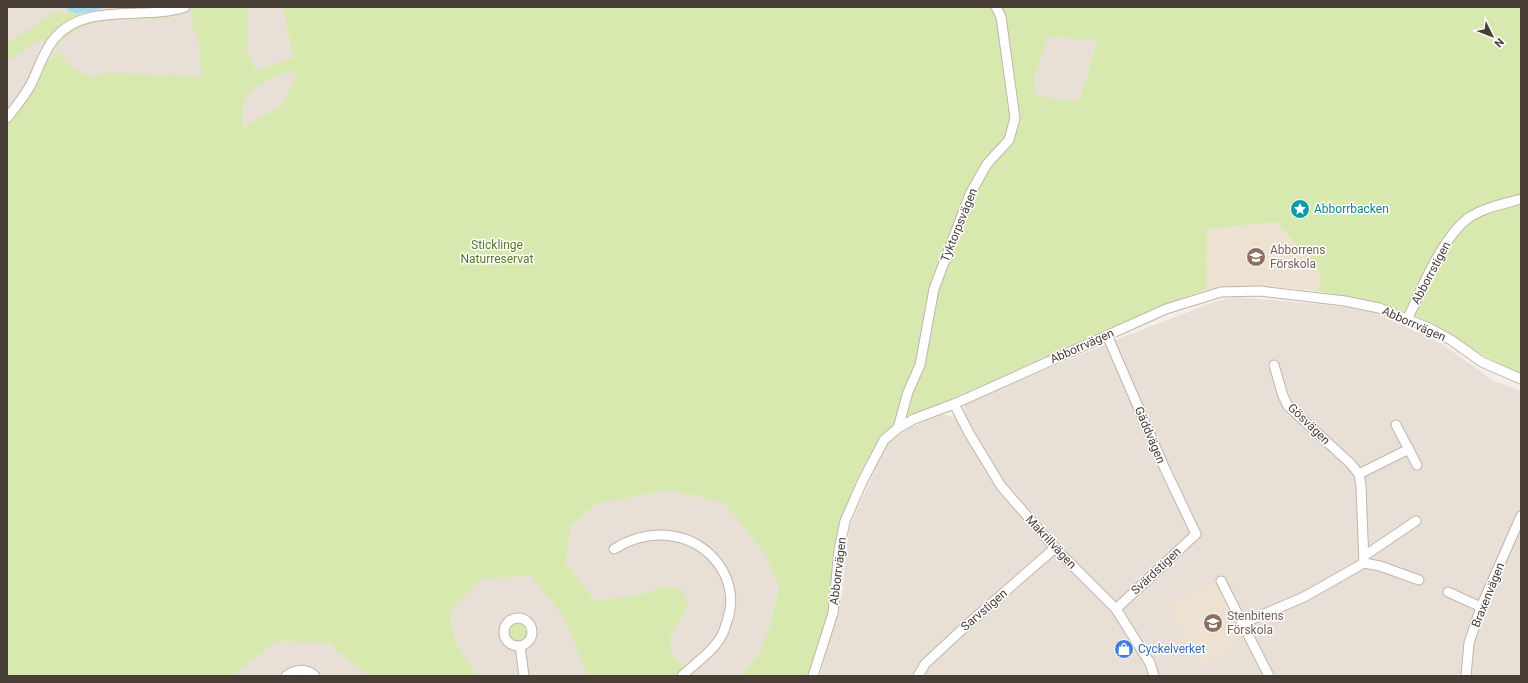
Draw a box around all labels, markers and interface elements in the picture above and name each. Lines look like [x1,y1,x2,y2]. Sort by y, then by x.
north arrow [1472,16,1512,56]
text: N [1491,35,1506,50]
street label: Tyktorpsvägen [938,186,980,264]
place icon: Abborrbacken [1289,198,1311,220]
place label: Abborrbacken [1314,202,1389,216]
park label: Sticklinge Naturreservat [461,238,534,266]
street label: Abborrstigen [1409,239,1453,307]
place label: Abborrens Förskola [1270,243,1325,271]
school or university icon: Abborrens Förskola [1245,246,1267,268]
street label: Abborrvägen [1380,304,1448,344]
street label: Abborrvägen [1048,326,1116,366]
street label: Gösvägen [1285,400,1333,448]
street label: Gäddvägen [1132,405,1168,465]
street label: Makrillvägen [1023,512,1079,572]
street label: Abborrvägen [827,536,849,606]
street label: Svärdstigen [1128,544,1184,598]
street label: Braxenvägen [1469,561,1507,629]
street label: Sarvstigen [958,586,1010,634]
place label: Stenbitens Förskola [1227,609,1284,637]
school or university icon: Stenbitens Förskola [1202,612,1224,634]
shop icon: Cyckelverket [1113,638,1135,660]
place label: Cyckelverket [1138,642,1205,656]

